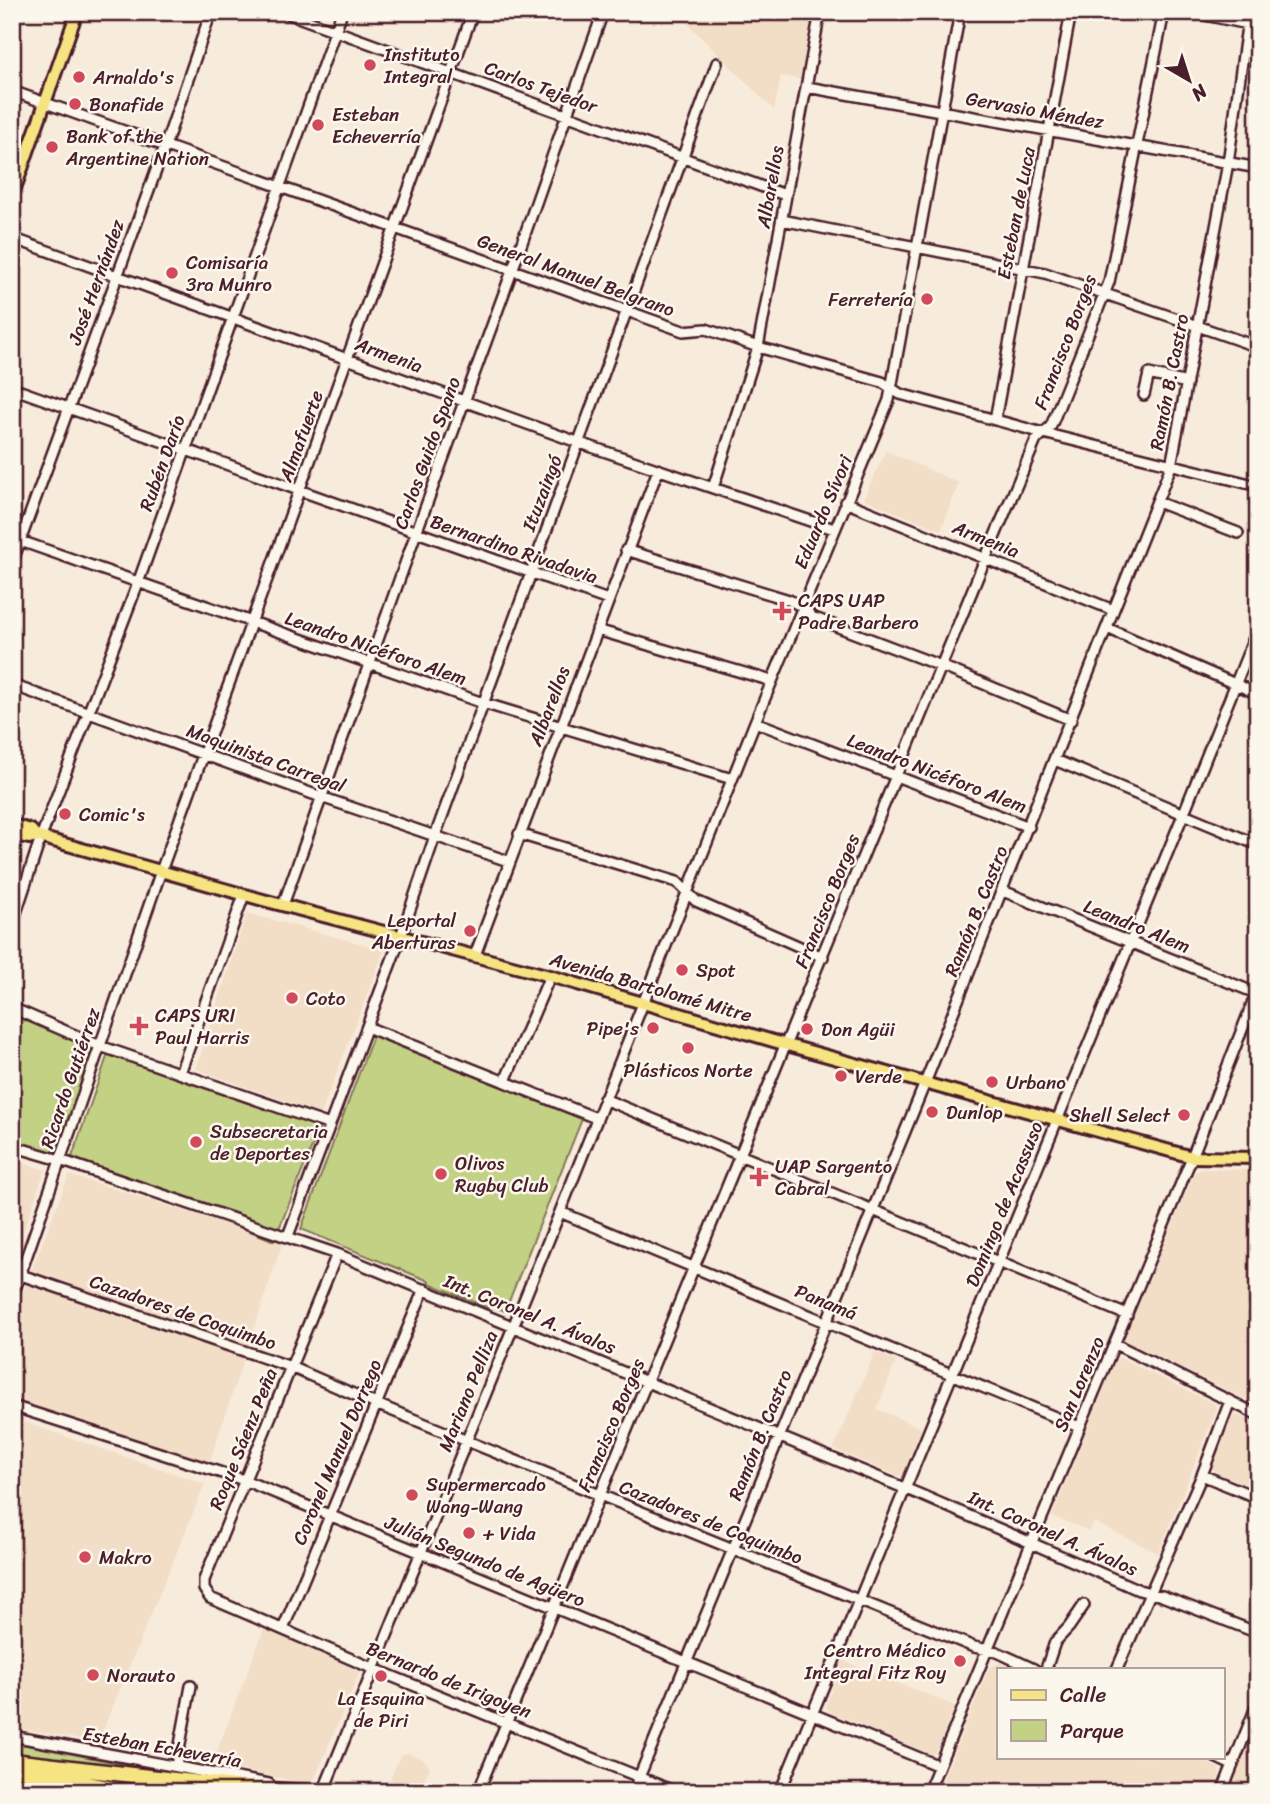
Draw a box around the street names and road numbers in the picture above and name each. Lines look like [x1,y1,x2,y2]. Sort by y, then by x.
street label: Carlos Tejedor [480,51,603,123]
street label: Gervasio Méndez [963,82,1108,139]
street label: Albarellos [746,143,794,232]
street label: Esteban de Luca [987,143,1045,282]
street label: José Hernández [58,214,134,350]
street label: General Manuel Belgrano [473,224,679,326]
street label: Francisco Borges [1024,269,1106,415]
street label: Ramón B. Castro [1140,310,1198,453]
street label: Armenia [350,327,428,383]
street label: Carlos Guido Spano [384,372,470,534]
street label: Almafuerte [269,385,333,487]
street label: Rubén Darío [129,410,195,516]
street label: Eduardo Sívori [784,449,862,574]
street label: Ituzaingó [512,450,572,537]
street label: Bernardino Rivadavia [426,505,603,593]
street label: Armenia [947,510,1025,568]
street label: Leandro Nicéforo Alem [281,601,471,695]
street label: Albarellos [518,661,579,752]
street label: Maquinista Carregal [182,714,351,802]
street label: Leandro Nicéforo Alem [842,723,1032,823]
street label: Francisco Borges [785,828,869,973]
street label: Ramón B. Castro [935,840,1017,982]
street label: Leandro Alem [1079,890,1195,962]
street label: Avenida Bartolomé Mitre [545,942,756,1032]
street label: Ricardo Gutiérrez [30,1002,110,1153]
street label: Domingo de Acassuso [956,1116,1052,1292]
street label: Int. Coronel A. Ávalos [438,1264,621,1364]
street label: Cazadores de Coquimbo [85,1265,281,1359]
street label: Panamá [790,1275,863,1330]
street label: Mariano Pelliza [429,1325,508,1457]
street label: San Lorenzo [1044,1331,1114,1437]
street label: Francisco Borges [568,1353,654,1497]
street label: Coronel Manuel Dorrego [283,1354,391,1550]
street label: Roque Sáenz Peña [199,1363,287,1515]
street label: Ramón B. Castro [719,1364,801,1506]
street label: Cazadores de Coquimbo [614,1470,808,1574]
street label: Int. Coronel A. Ávalos [962,1480,1144,1585]
street label: Julián Segundo de Agüero [379,1505,591,1616]
street label: Bernardo de Irigoyen [361,1632,537,1728]
street label: Esteban Echeverría [80,1717,244,1777]

